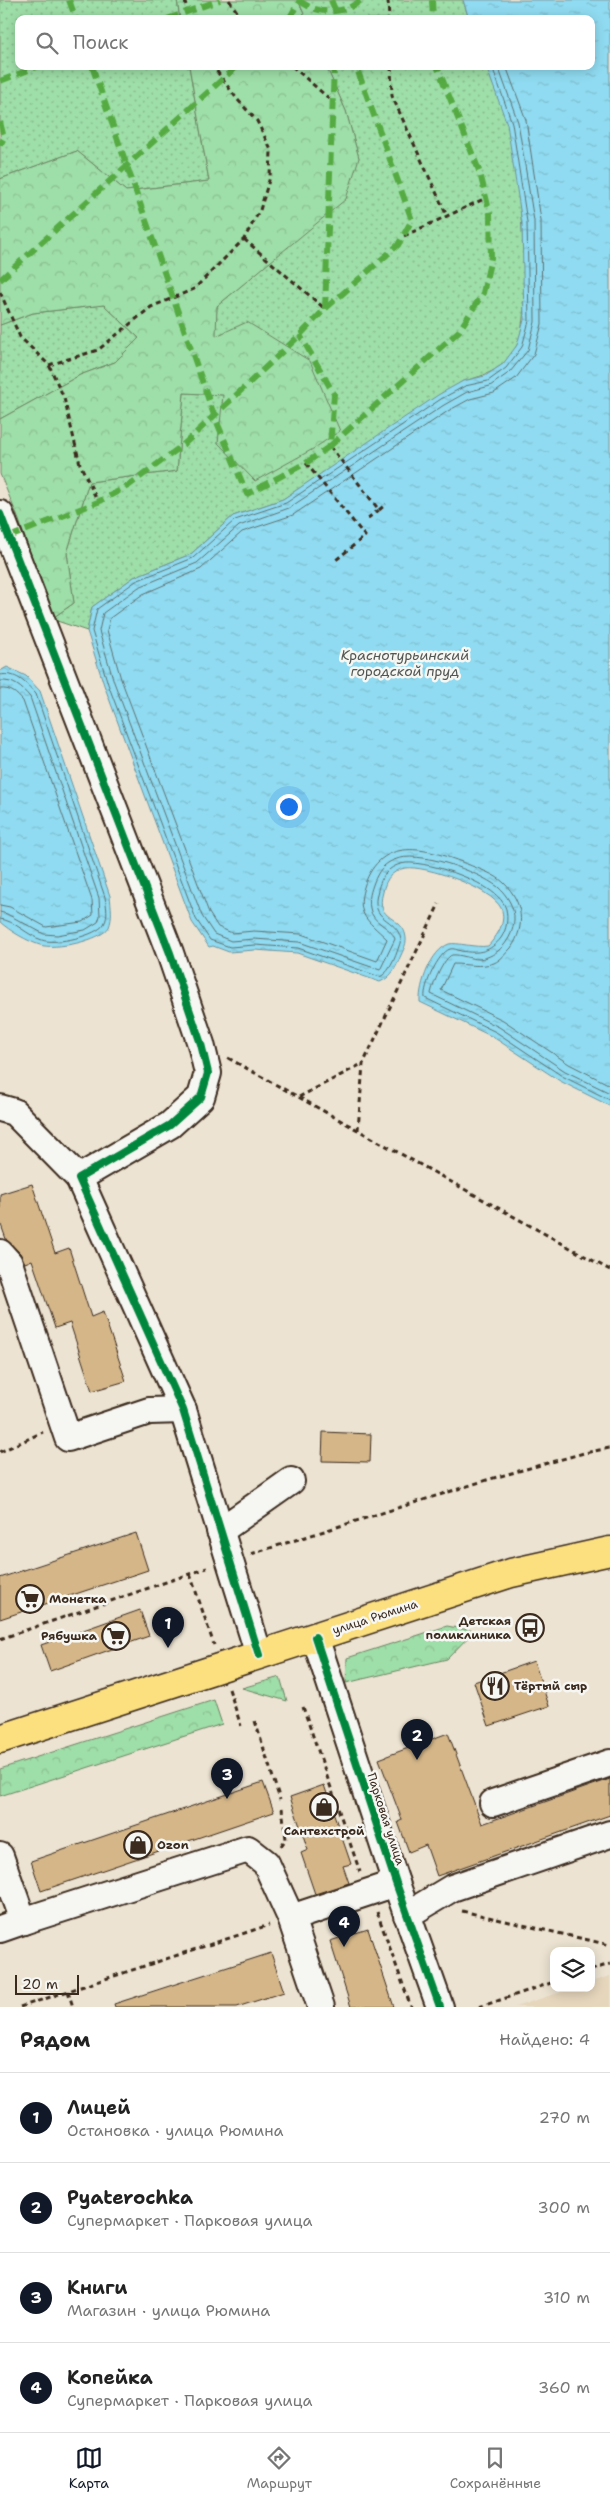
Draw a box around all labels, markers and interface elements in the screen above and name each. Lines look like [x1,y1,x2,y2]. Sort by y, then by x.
search box [15,15,595,70]
icon: search [33,29,61,57]
text: Поиск [73,30,128,55]
water label: Краснотурьинский городской пруд [341,646,469,680]
your location [276,794,302,820]
supermarket icon: Монетка [15,1584,45,1614]
place label: Монетка [49,1591,107,1607]
street label: улица Рюмина [330,1596,420,1638]
pin: 1 [152,1607,184,1648]
place label: Детская поликлиника [426,1613,512,1643]
bus stop icon: Детская поликлиника [515,1613,545,1643]
supermarket icon: Рябушка [101,1621,131,1651]
place label: Рябушка [41,1628,98,1644]
restaurant icon: Тёртый сыр [480,1671,510,1701]
place label: Тёртый сыр [514,1678,587,1694]
pin: 2 [401,1719,433,1760]
pin: 3 [211,1758,243,1799]
street label: Парковая улица [364,1771,409,1868]
shop icon: Сантехстрой [309,1792,339,1822]
place label: Сантехстрой [284,1823,365,1839]
shop icon: Ozon [123,1830,153,1860]
place label: Ozon [157,1837,189,1853]
pin: 4 [328,1906,360,1947]
map controls [550,1947,595,1992]
button: layers [550,1947,595,1992]
scale bar [15,1972,79,1995]
text: 20 m [22,1975,58,1993]
text: Рядом [20,2026,90,2054]
text: Найдено: 4 [499,2029,590,2050]
text: Лицей [67,2095,130,2120]
text: 1 [32,2107,40,2128]
text: 270 m [539,2107,590,2128]
text: Остановка · улица Рюмина [67,2120,284,2141]
text: Pyaterochka [67,2185,193,2210]
text: 2 [30,2197,42,2218]
text: 300 m [538,2197,590,2218]
text: Супермаркет · Парковая улица [67,2210,313,2231]
text: Книги [67,2275,127,2300]
text: 3 [30,2287,42,2308]
text: 310 m [543,2287,590,2308]
text: Магазин · улица Рюмина [67,2300,270,2321]
text: Копейка [67,2365,153,2390]
text: 4 [30,2377,42,2398]
text: 360 m [538,2377,590,2398]
text: Супермаркет · Парковая улица [67,2390,313,2411]
tab: Карта [69,2444,109,2492]
tab: Маршрут [247,2444,312,2492]
tab: Сохранённые [450,2444,541,2492]

